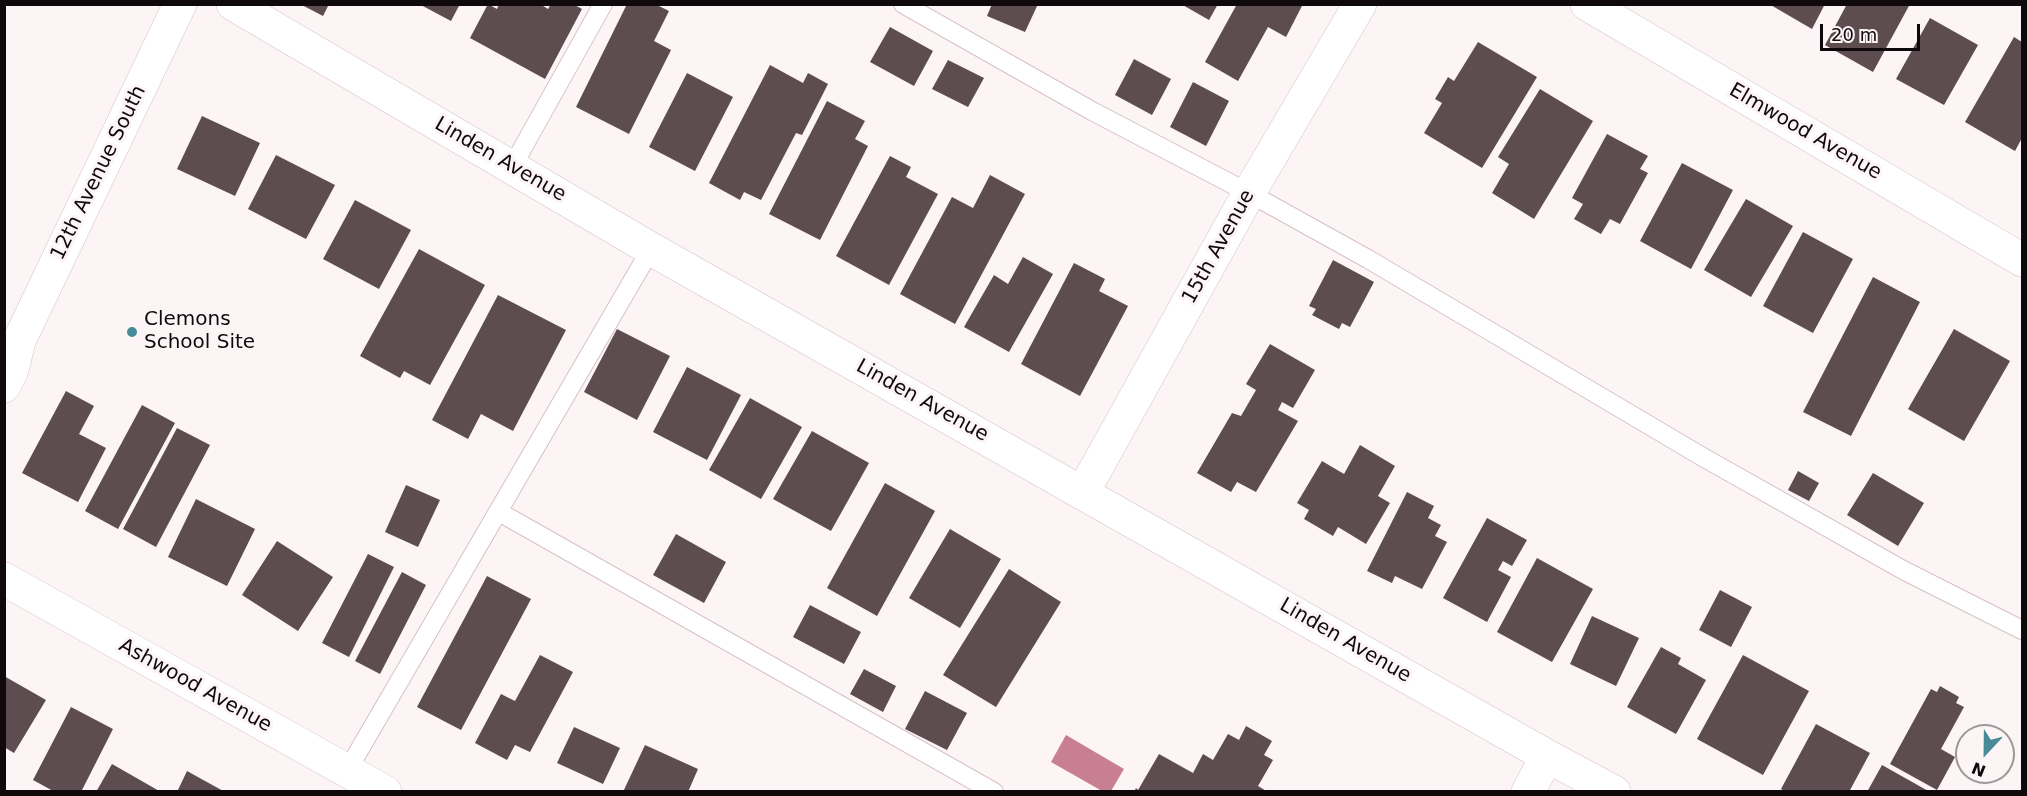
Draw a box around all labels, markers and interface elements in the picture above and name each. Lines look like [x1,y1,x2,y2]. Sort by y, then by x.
scale bar [1823,12,1924,50]
text: 20 m [1831,24,1877,45]
street label: Elmwood Avenue [1725,79,1885,185]
street label: 12th Avenue South [46,82,152,264]
street label: Linden Avenue [430,113,570,207]
street label: 15th Avenue [1178,186,1260,308]
place label: Clemons School Site [144,308,255,355]
marker: Clemons School Site [125,325,139,339]
street label: Linden Avenue [852,355,992,447]
street label: Linden Avenue [1275,594,1415,688]
street label: Ashwood Avenue [114,634,276,738]
north arrow [1955,724,2015,784]
text: N [1969,758,1989,781]

